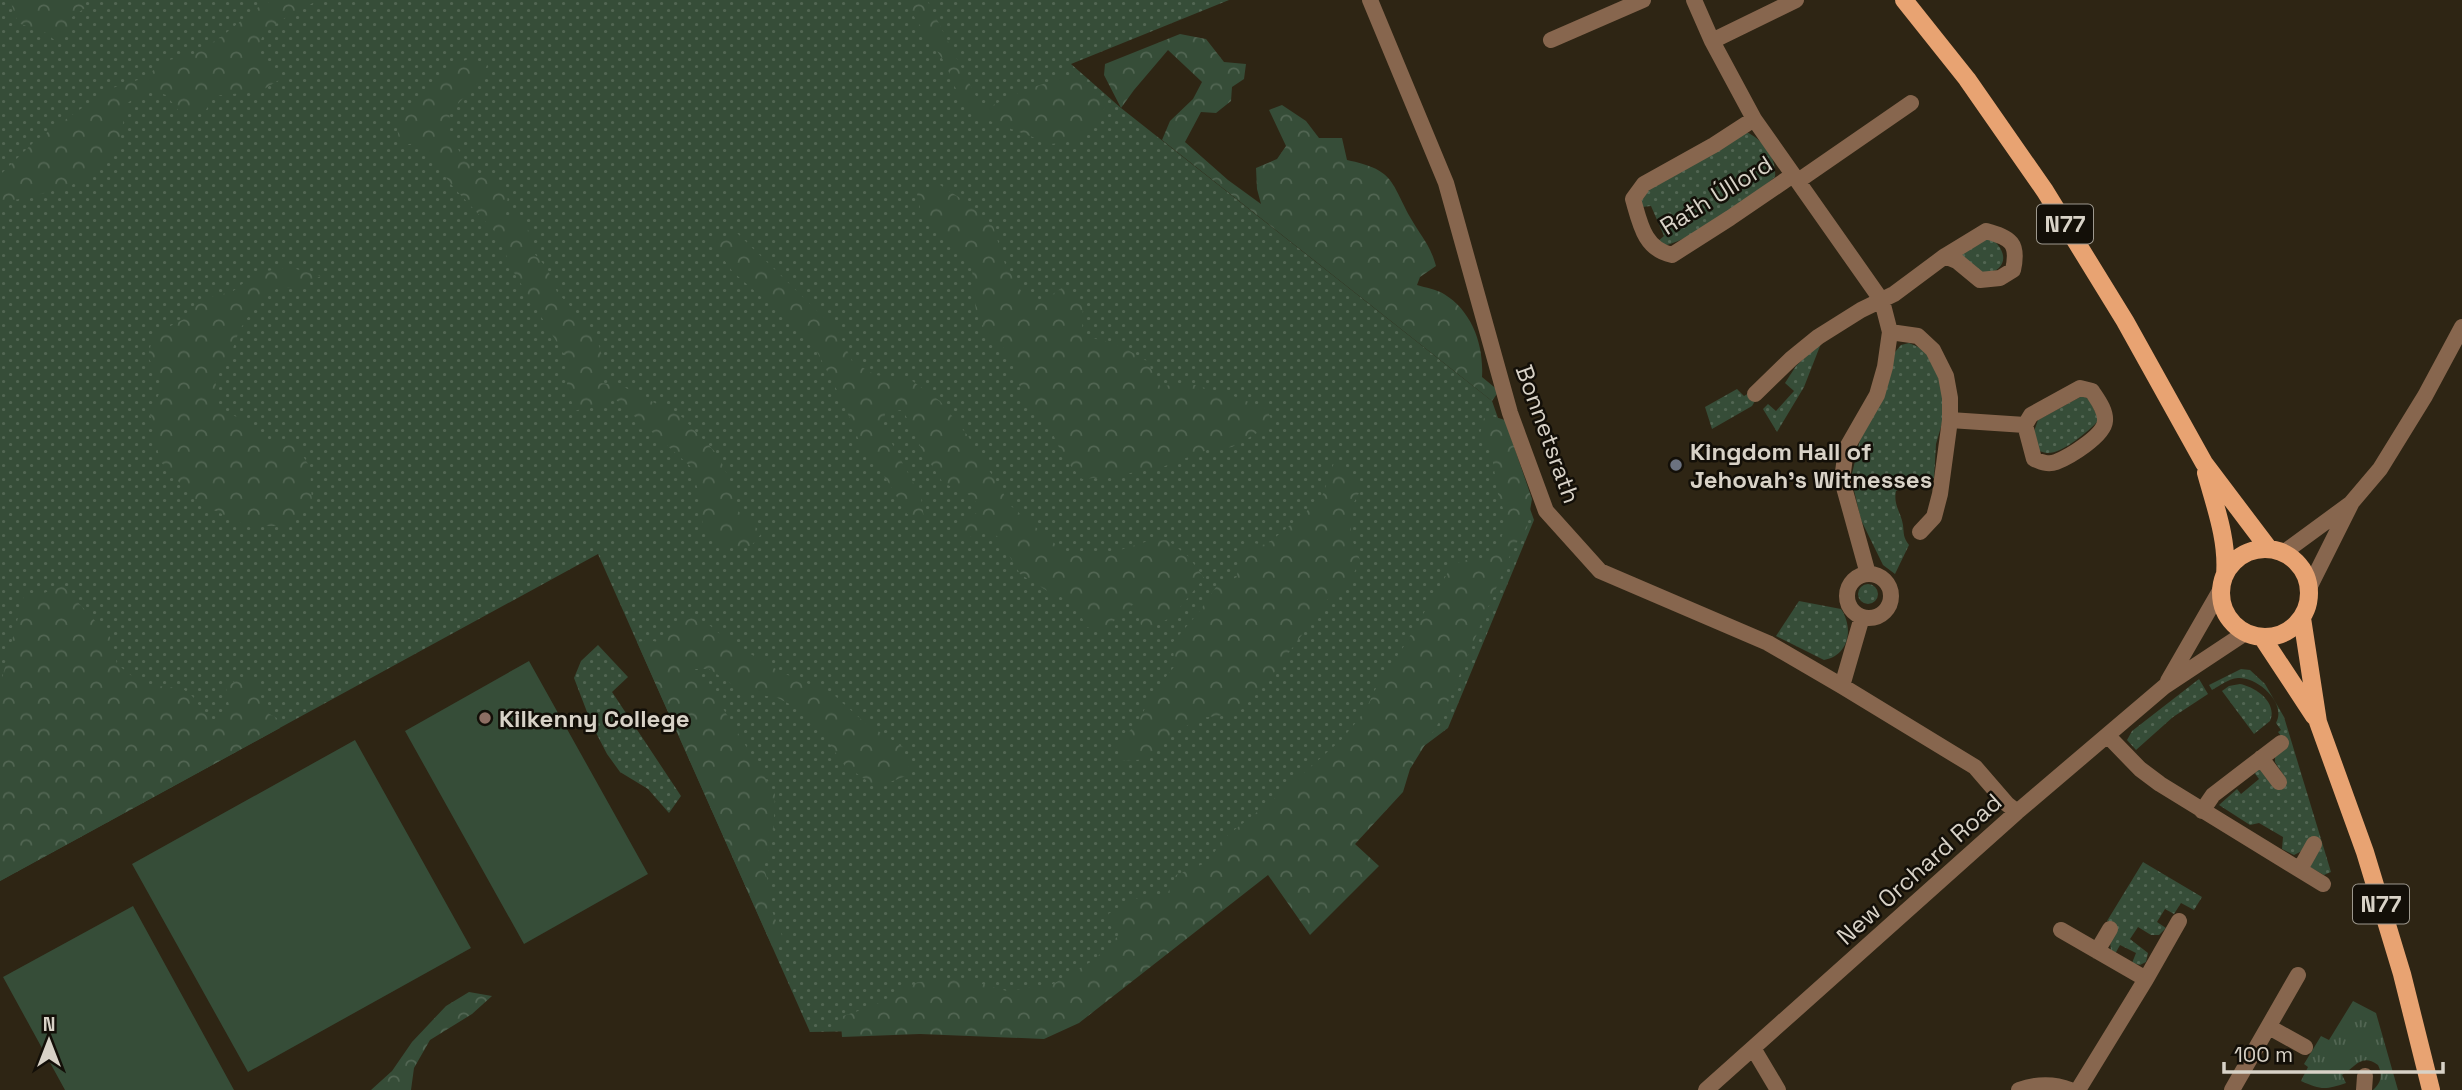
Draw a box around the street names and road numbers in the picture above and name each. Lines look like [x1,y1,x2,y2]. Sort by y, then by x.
street label: Rath Úllord [1654,148,1778,242]
road number: N77 [2037,204,2093,244]
street label: Bonnetsrath [1509,361,1587,507]
street label: New Orchard Road [1830,787,2008,951]
road number: N77 [2353,884,2409,923]

